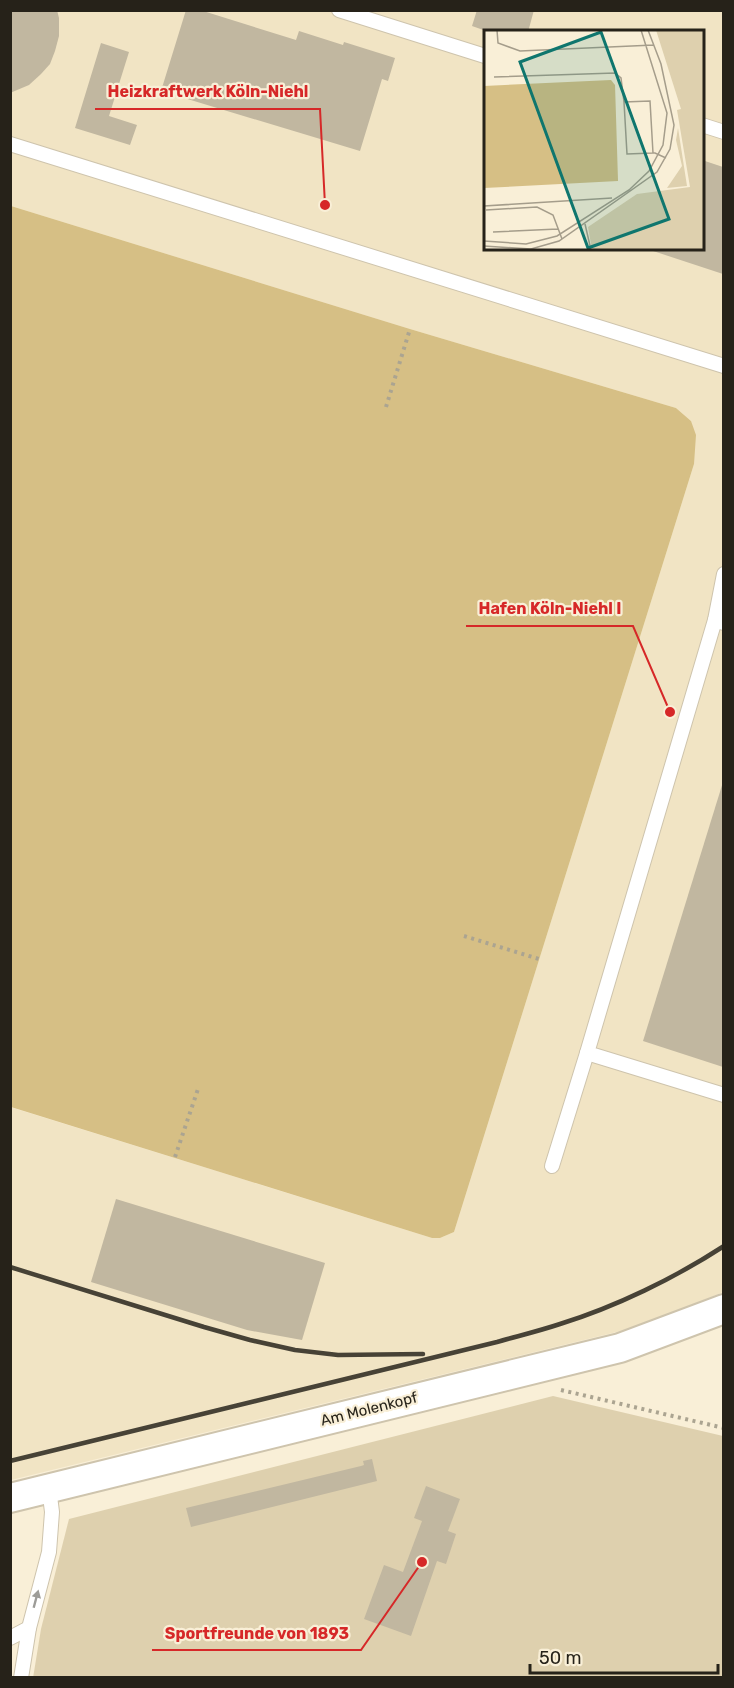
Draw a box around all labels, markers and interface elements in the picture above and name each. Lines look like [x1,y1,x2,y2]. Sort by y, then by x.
inset map [484,30,704,250]
callout: Heizkraftwerk Köln-Niehl [95,75,320,109]
text: Heizkraftwerk Köln-Niehl [108,82,308,101]
callout: Hafen Köln-Niehl I [466,592,633,626]
text: Hafen Köln-Niehl I [479,599,622,618]
street label: Am Molenkopf [319,1388,420,1430]
one-way arrow [32,1590,41,1608]
callout: Sportfreunde von 1893 [152,1616,361,1650]
text: Sportfreunde von 1893 [165,1624,349,1643]
scale bar [530,1637,718,1675]
text: 50 m [539,1647,582,1669]

